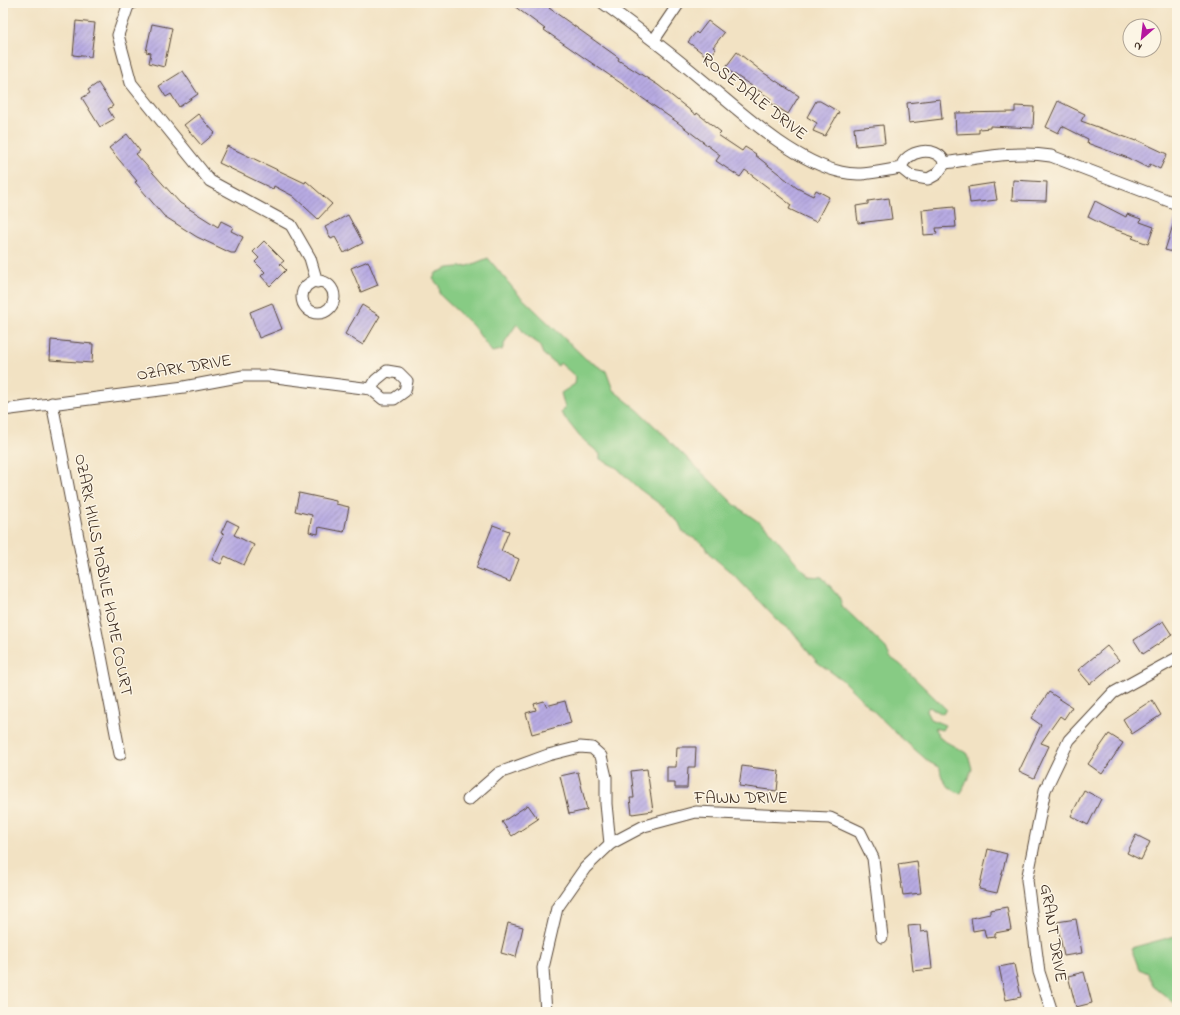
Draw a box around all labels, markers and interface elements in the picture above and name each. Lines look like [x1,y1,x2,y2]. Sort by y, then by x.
north arrow [1122,18,1162,58]
text: N [1131,37,1145,55]
street label: ROSEDALE DRIVE [696,47,812,147]
street label: OZARK DRIVE [135,348,233,388]
street label: OZARK HILLS MOBILE HOME COURT [67,452,139,699]
street label: FAWN DRIVE [693,786,788,811]
street label: GRANT DRIVE [1033,882,1073,984]

